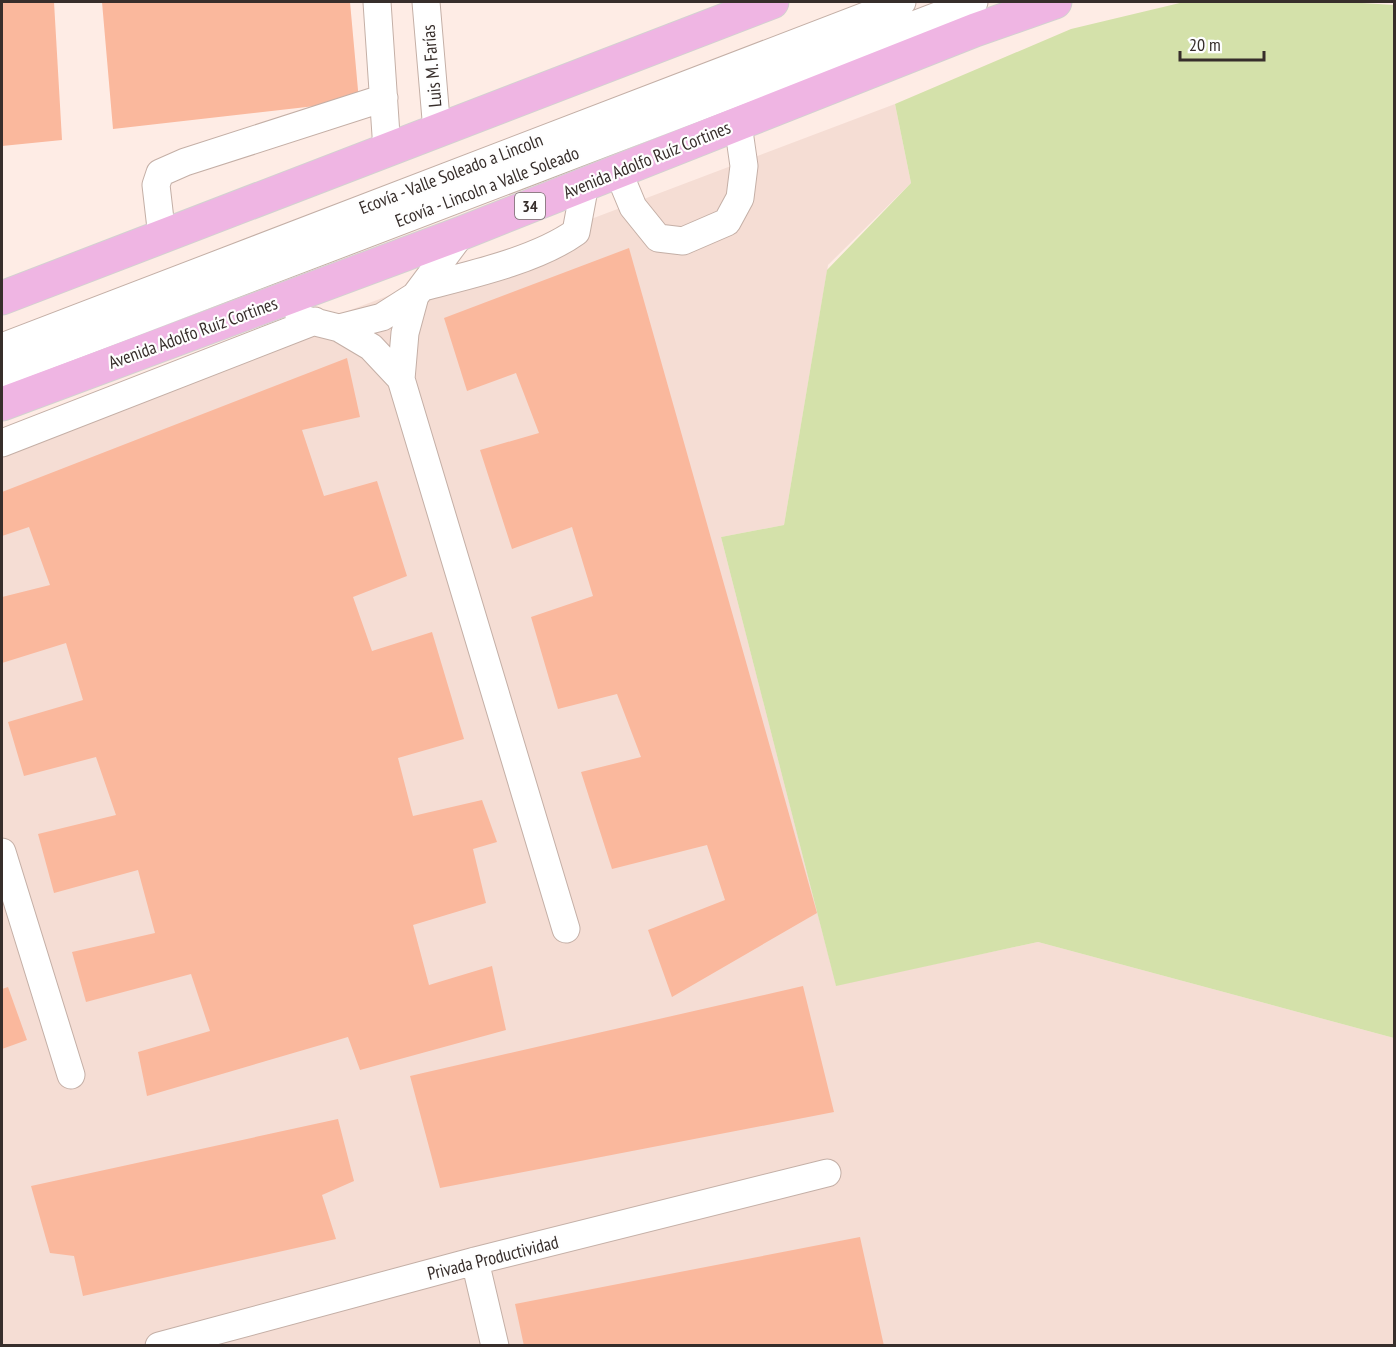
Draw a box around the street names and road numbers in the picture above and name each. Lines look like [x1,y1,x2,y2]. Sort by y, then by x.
street label: Luis M. Farías [416,24,447,108]
street label: Avenida Adolfo Ruíz Cortines [560,115,734,204]
street label: Ecovía - Valle Soleado a Lincoln [356,128,546,219]
street label: Ecovía - Lincoln a Valle Soleado [392,141,582,232]
road number: 34 [515,193,545,219]
street label: Avenida Adolfo Ruíz Cortines [105,291,281,374]
street label: Privada Productividad [425,1230,561,1285]

